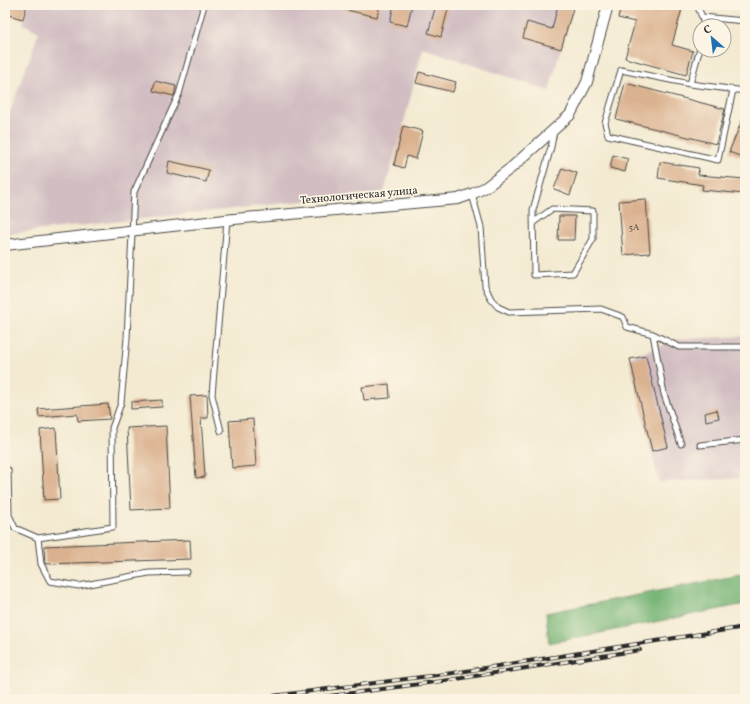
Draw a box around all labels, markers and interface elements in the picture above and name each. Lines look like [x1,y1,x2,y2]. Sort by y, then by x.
north arrow [692,18,732,58]
text: С [701,22,715,39]
street label: Технологическая улица [300,183,419,209]
house number: 5А [629,221,640,234]

